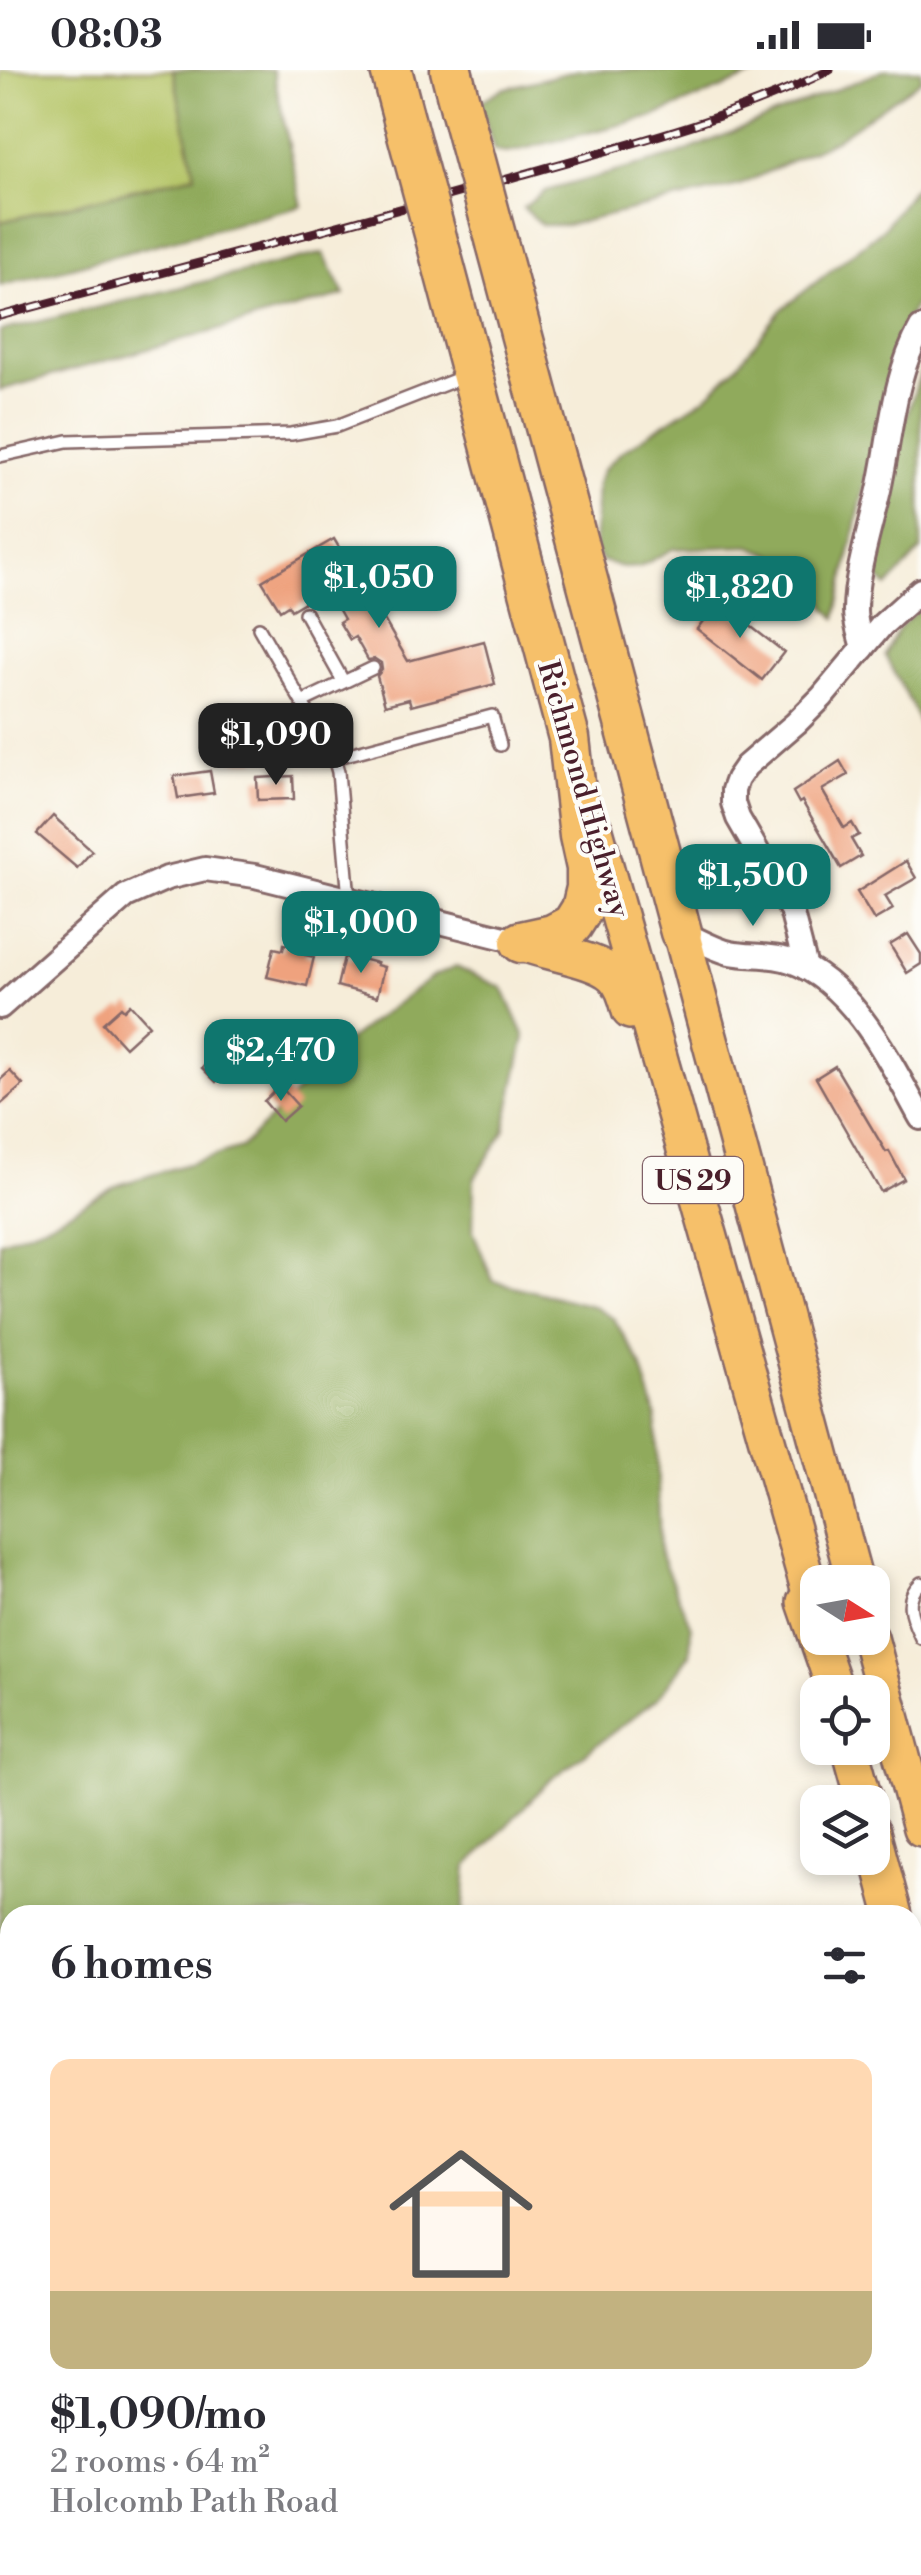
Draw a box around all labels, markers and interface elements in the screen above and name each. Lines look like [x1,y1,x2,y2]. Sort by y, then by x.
text: 08:03 [50,12,163,59]
pin: $1,050 [298,546,460,631]
pin: $1,820 [659,556,821,641]
text: $1,050 [324,558,434,598]
text: $1,820 [686,568,794,608]
street label: Richmond Highway [528,657,638,922]
pin: $1,090 [195,703,357,788]
text: $1,090 [220,715,332,755]
pin: $1,500 [672,844,834,929]
text: $1,500 [698,856,808,896]
pin: $1,000 [280,891,442,976]
text: $1,000 [304,903,418,943]
pin: $2,470 [200,1019,362,1104]
text: $2,470 [226,1031,336,1071]
road number: US 29 [643,1157,743,1203]
north arrow [800,1565,890,1655]
map controls [800,1565,890,1875]
button: locate [800,1675,890,1765]
button: layers [800,1785,890,1875]
icon: filters [817,1938,872,1993]
text: 6 homes [50,1939,213,1992]
icon: home [371,2124,551,2304]
text: $1,090/mo [50,2389,267,2442]
text: 2 rooms · 64 m² [50,2442,270,2482]
text: Holcomb Path Road [50,2482,338,2522]

